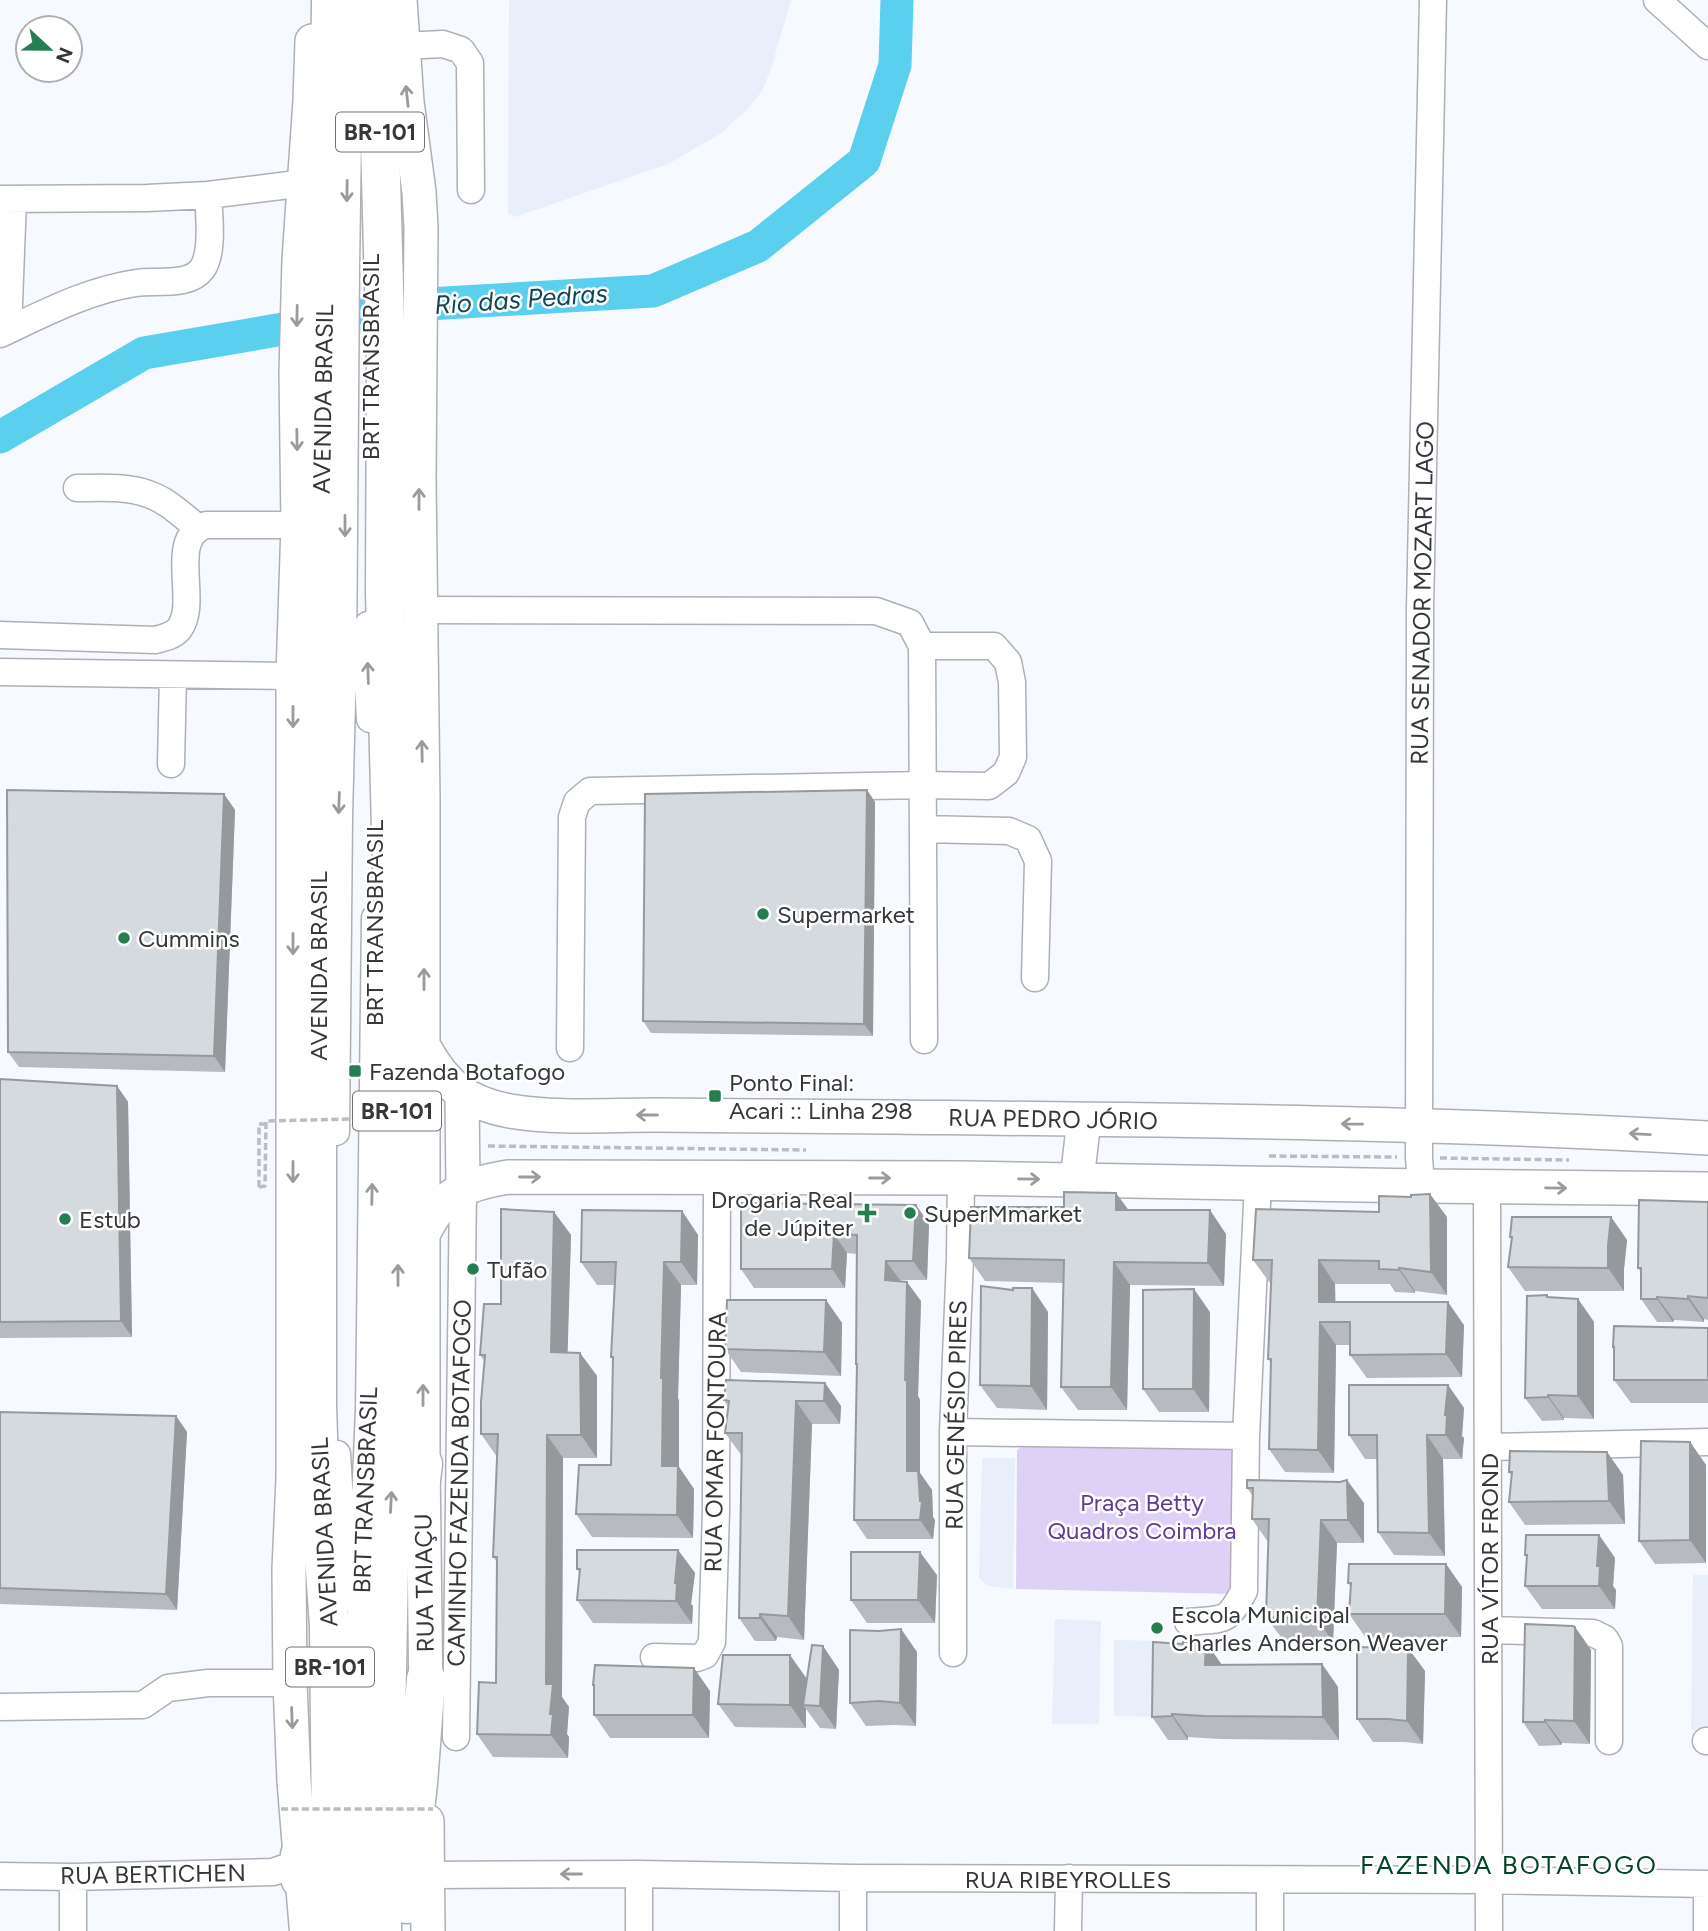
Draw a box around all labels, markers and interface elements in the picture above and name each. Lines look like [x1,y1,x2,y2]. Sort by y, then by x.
north arrow [14,14,84,84]
text: N [51,44,78,66]
one-way arrow [400,85,413,108]
road number: BR-101 [336,113,424,152]
one-way arrow [341,179,354,202]
street label: BRT TRANSBRASIL [356,253,385,460]
water label: Rio das Pedras [433,277,609,321]
street label: AVENIDA BRASIL [307,303,339,494]
one-way arrow [291,304,304,327]
street label: RUA SENADOR MOZART LAGO [1405,421,1439,765]
one-way arrow [290,428,304,451]
one-way arrow [412,488,426,511]
one-way arrow [338,515,351,538]
one-way arrow [361,662,374,685]
one-way arrow [286,705,300,728]
one-way arrow [416,740,429,763]
one-way arrow [333,791,346,814]
street label: BRT TRANSBRASIL [360,819,389,1026]
street label: AVENIDA BRASIL [304,871,333,1061]
place label: Supermarket [777,900,915,929]
marker: Supermarket [755,906,771,922]
place label: Cummins [138,924,240,953]
marker: Cummins [116,930,132,946]
one-way arrow [286,932,300,955]
one-way arrow [417,967,431,990]
place label: Fazenda Botafogo [369,1057,565,1086]
marker: Fazenda Botafogo [347,1063,363,1079]
place label: Ponto Final: Acari :: Linha 298 [729,1068,913,1125]
marker: Ponto Final: Acari :: Linha 298 [707,1088,723,1104]
road number: BR-101 [353,1092,441,1130]
street label: RUA PEDRO JÓRIO [948,1103,1158,1135]
one-way arrow [636,1108,659,1122]
one-way arrow [1341,1117,1364,1130]
one-way arrow [1629,1127,1652,1140]
one-way arrow [286,1160,300,1183]
one-way arrow [518,1170,541,1184]
one-way arrow [868,1171,891,1185]
one-way arrow [1017,1172,1040,1186]
one-way arrow [1544,1181,1567,1195]
one-way arrow [365,1183,379,1206]
place label: Drogaria Real de Júpiter [711,1185,853,1242]
place label: SuperMmarket [924,1199,1082,1228]
place label: Estub [79,1205,141,1234]
marker: Drogaria Real de Júpiter [859,1205,875,1221]
marker: SuperMmarket [902,1205,918,1221]
marker: Estub [57,1211,73,1227]
place label: Tufão [487,1255,547,1284]
marker: Tufão [465,1261,481,1277]
one-way arrow [391,1264,404,1287]
street label: CAMINHO FAZENDA BOTAFOGO [441,1299,477,1667]
street label: RUA GENÉSIO PIRES [939,1300,973,1530]
street label: RUA OMAR FONTOURA [698,1311,732,1573]
one-way arrow [416,1384,430,1407]
street label: BRT TRANSBRASIL [347,1386,383,1594]
street label: AVENIDA BRASIL [305,1436,343,1627]
street label: RUA VÍTOR FROND [1475,1453,1504,1665]
park label: Praça Betty Quadros Coimbra [1047,1488,1237,1545]
one-way arrow [385,1492,398,1514]
street label: RUA TAIAÇU [408,1513,440,1653]
place label: Escola Municipal Charles Anderson Weaver [1171,1600,1448,1657]
marker: Escola Municipal Charles Anderson Weaver [1149,1620,1165,1636]
road number: BR-101 [286,1648,374,1686]
one-way arrow [285,1706,298,1729]
district label: FAZENDA BOTAFOGO [1360,1849,1658,1881]
street label: RUA BERTICHEN [60,1858,246,1890]
street label: RUA RIBEYROLLES [965,1865,1171,1894]
one-way arrow [560,1867,583,1881]

